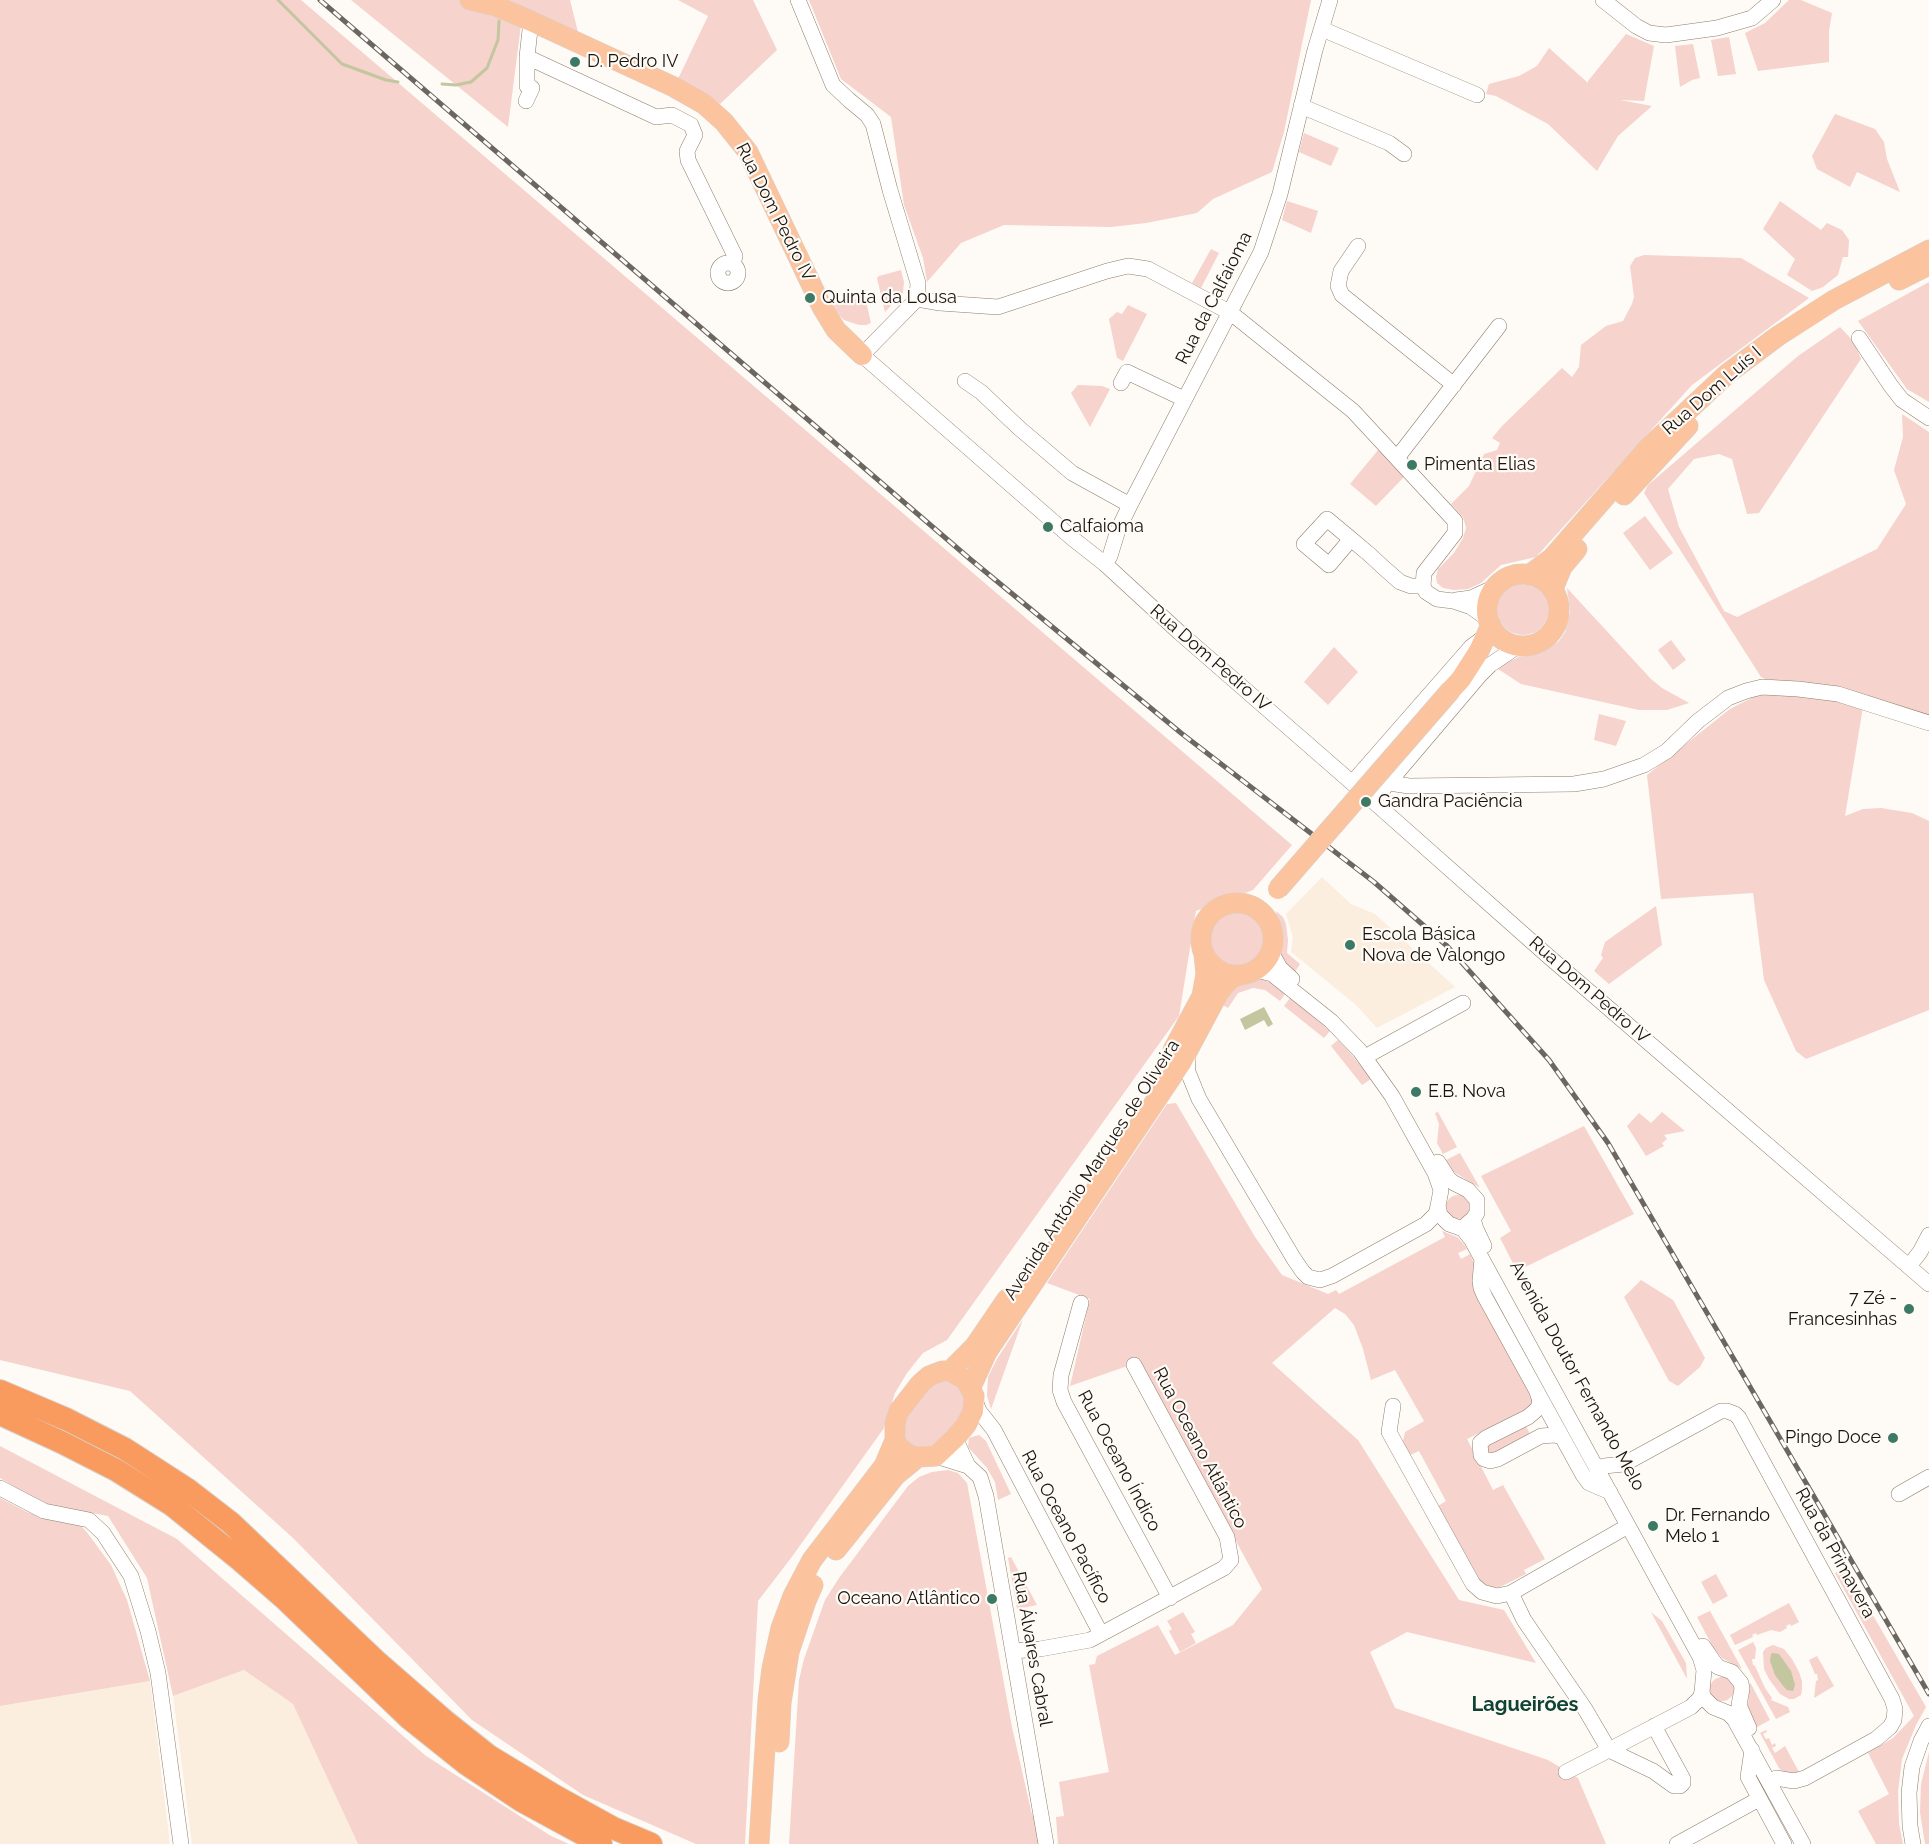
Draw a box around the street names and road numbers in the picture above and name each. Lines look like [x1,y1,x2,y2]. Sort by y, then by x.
street label: Rua Dom Pedro IV [731,139,819,285]
street label: Rua da Calfaioma [1171,228,1257,368]
street label: Rua Dom Luís I [1658,342,1766,440]
street label: Rua Dom Pedro IV [1145,600,1275,716]
street label: Rua Dom Pedro IV [1524,932,1654,1048]
street label: Avenida António Marques de Oliveira [1000,1036,1184,1304]
street label: Avenida Doutor Fernando Melo [1505,1257,1649,1495]
street label: Rua Oceano Atlântico [1148,1364,1252,1532]
street label: Rua Oceano Índico [1073,1387,1165,1535]
street label: Rua Oceano Pacífico [1016,1447,1116,1607]
street label: Rua da Primavera [1790,1484,1880,1622]
street label: Rua Álvares Cabral [1008,1570,1056,1728]

